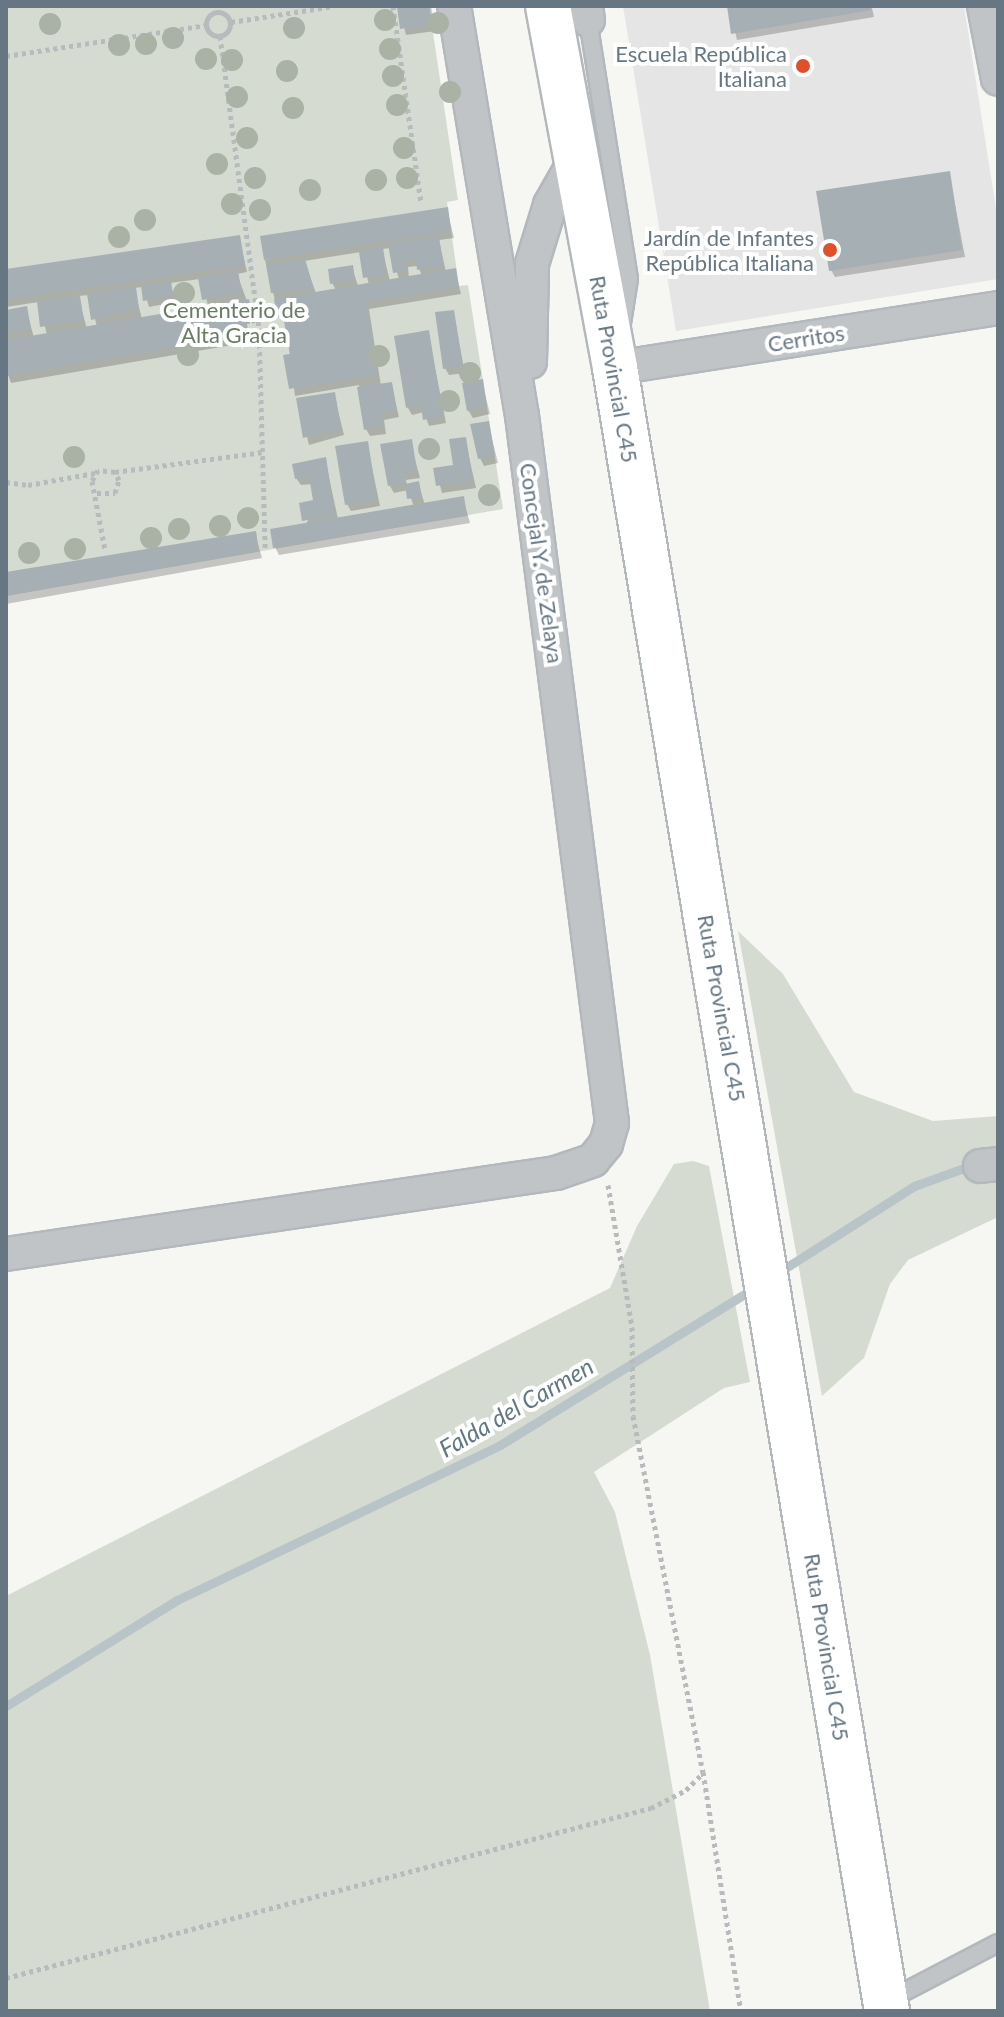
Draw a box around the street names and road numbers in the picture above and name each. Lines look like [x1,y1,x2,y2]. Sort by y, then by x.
street label: Ruta Provincial C45 [585,273,643,465]
street label: Cerritos [766,319,846,357]
street label: Concejal Y. de Zelaya [515,461,569,665]
street label: Ruta Provincial C45 [693,912,751,1104]
street label: Ruta Provincial C45 [799,1551,855,1743]

